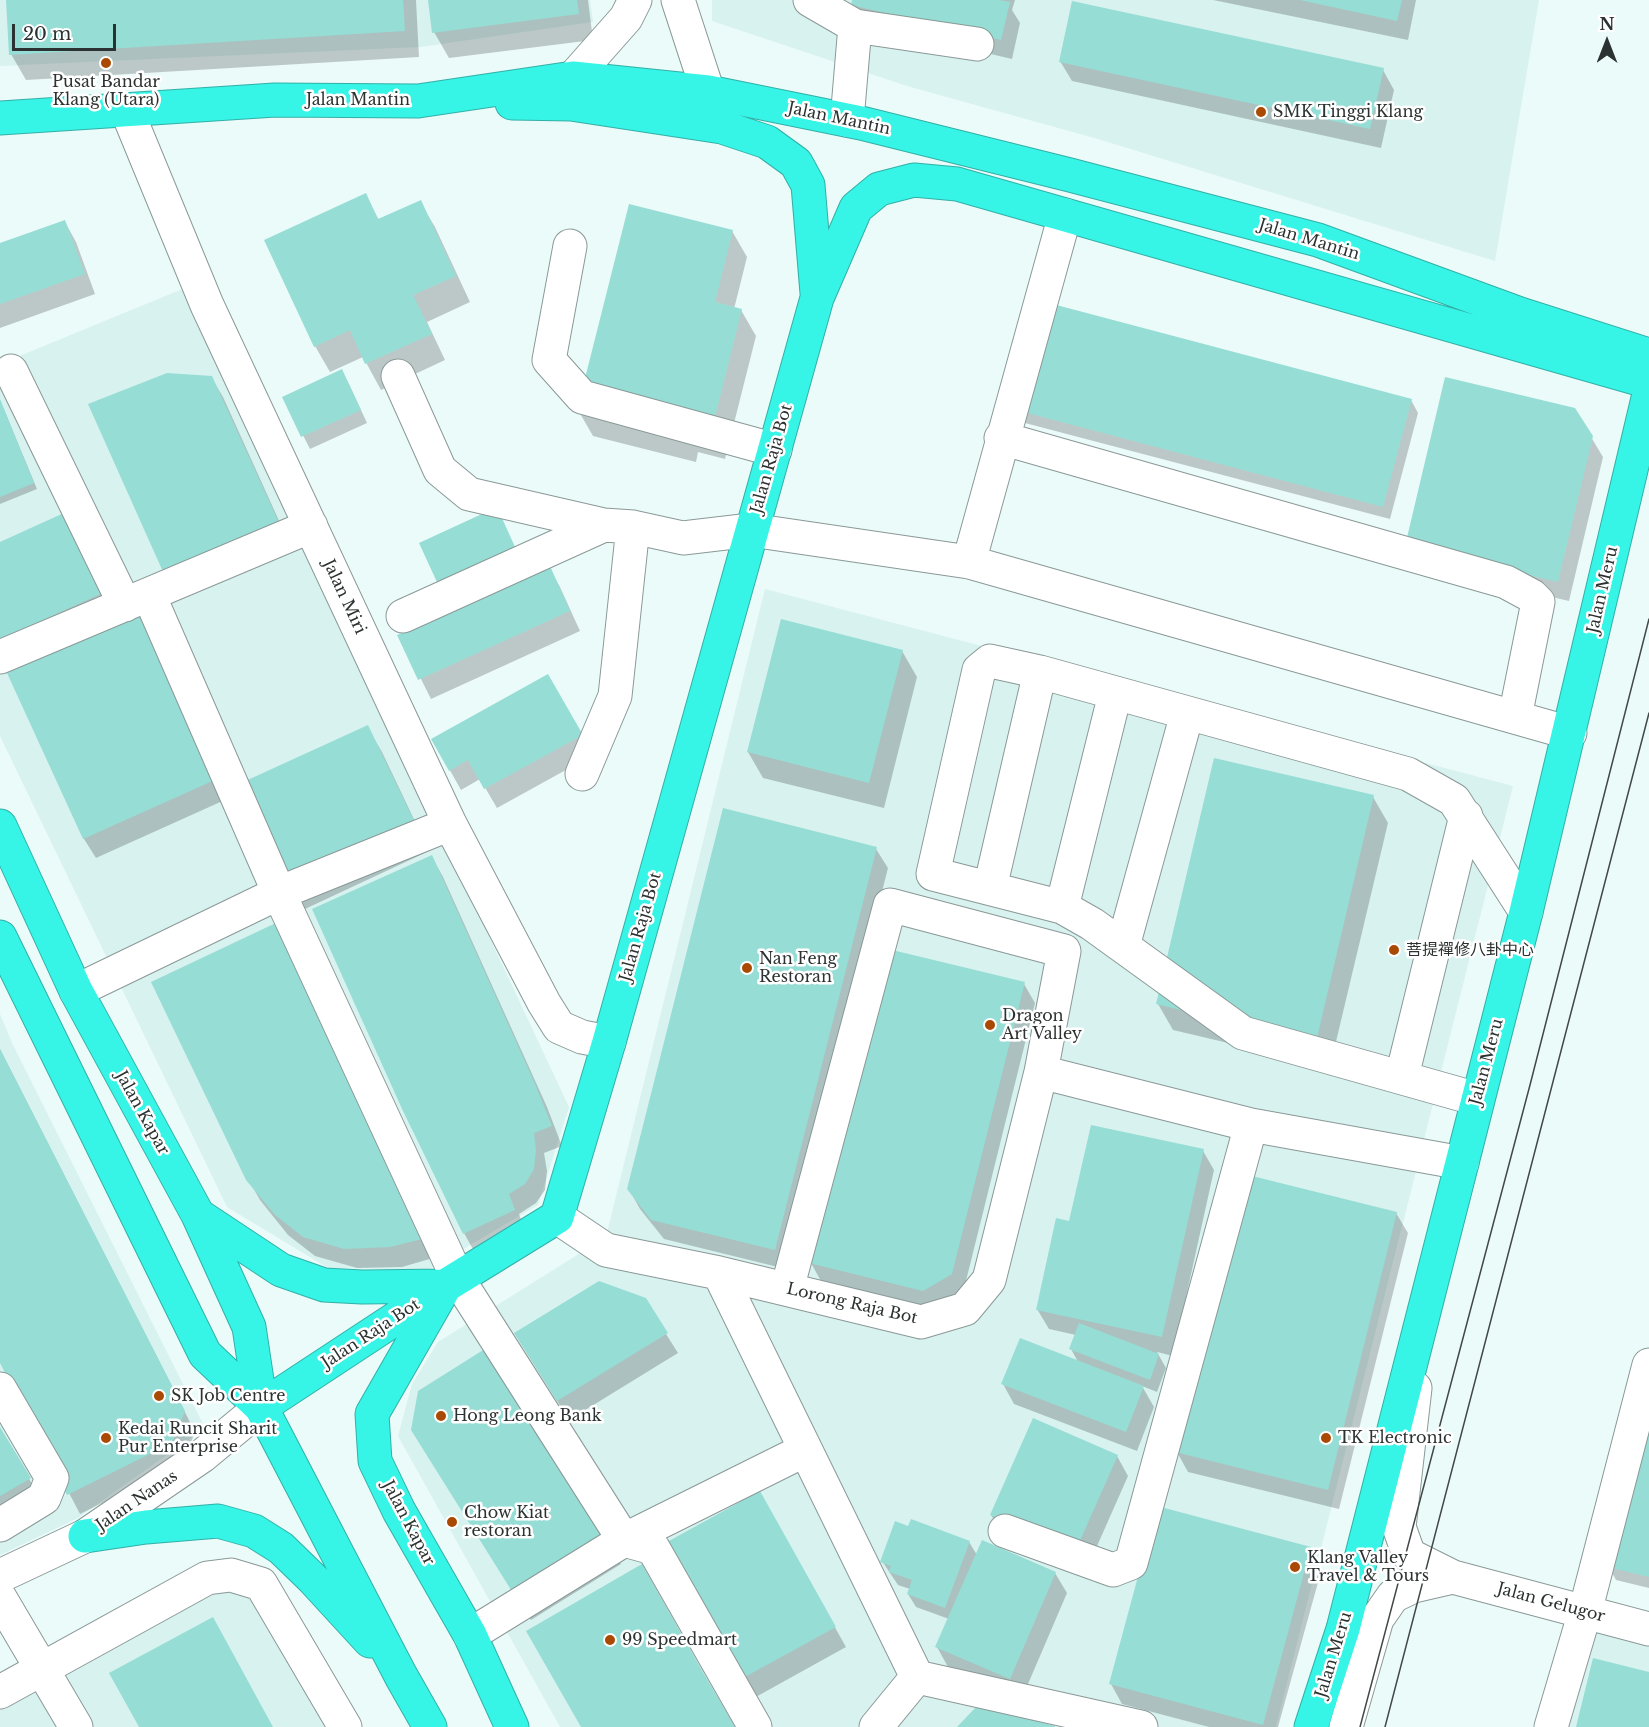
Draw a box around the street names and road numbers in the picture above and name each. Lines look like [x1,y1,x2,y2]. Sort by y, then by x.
street label: Jalan Mantin [306,90,410,110]
street label: Jalan Mantin [786,99,892,139]
street label: Jalan Mantin [1256,216,1362,264]
street label: Jalan Raja Bot [747,402,797,516]
street label: Jalan Meru [1584,545,1622,635]
street label: Jalan Miri [318,557,370,637]
street label: Jalan Raja Bot [616,870,666,984]
street label: Jalan Meru [1466,1017,1508,1107]
street label: Jalan Kapar [111,1068,173,1158]
street label: Lorong Raja Bot [785,1280,919,1328]
street label: Jalan Raja Bot [318,1295,424,1373]
street label: Jalan Nanas [93,1467,181,1535]
street label: Jalan Kapar [378,1477,438,1569]
street label: Jalan Gelugor [1495,1579,1607,1627]
street label: Jalan Meru [1312,1610,1356,1700]

